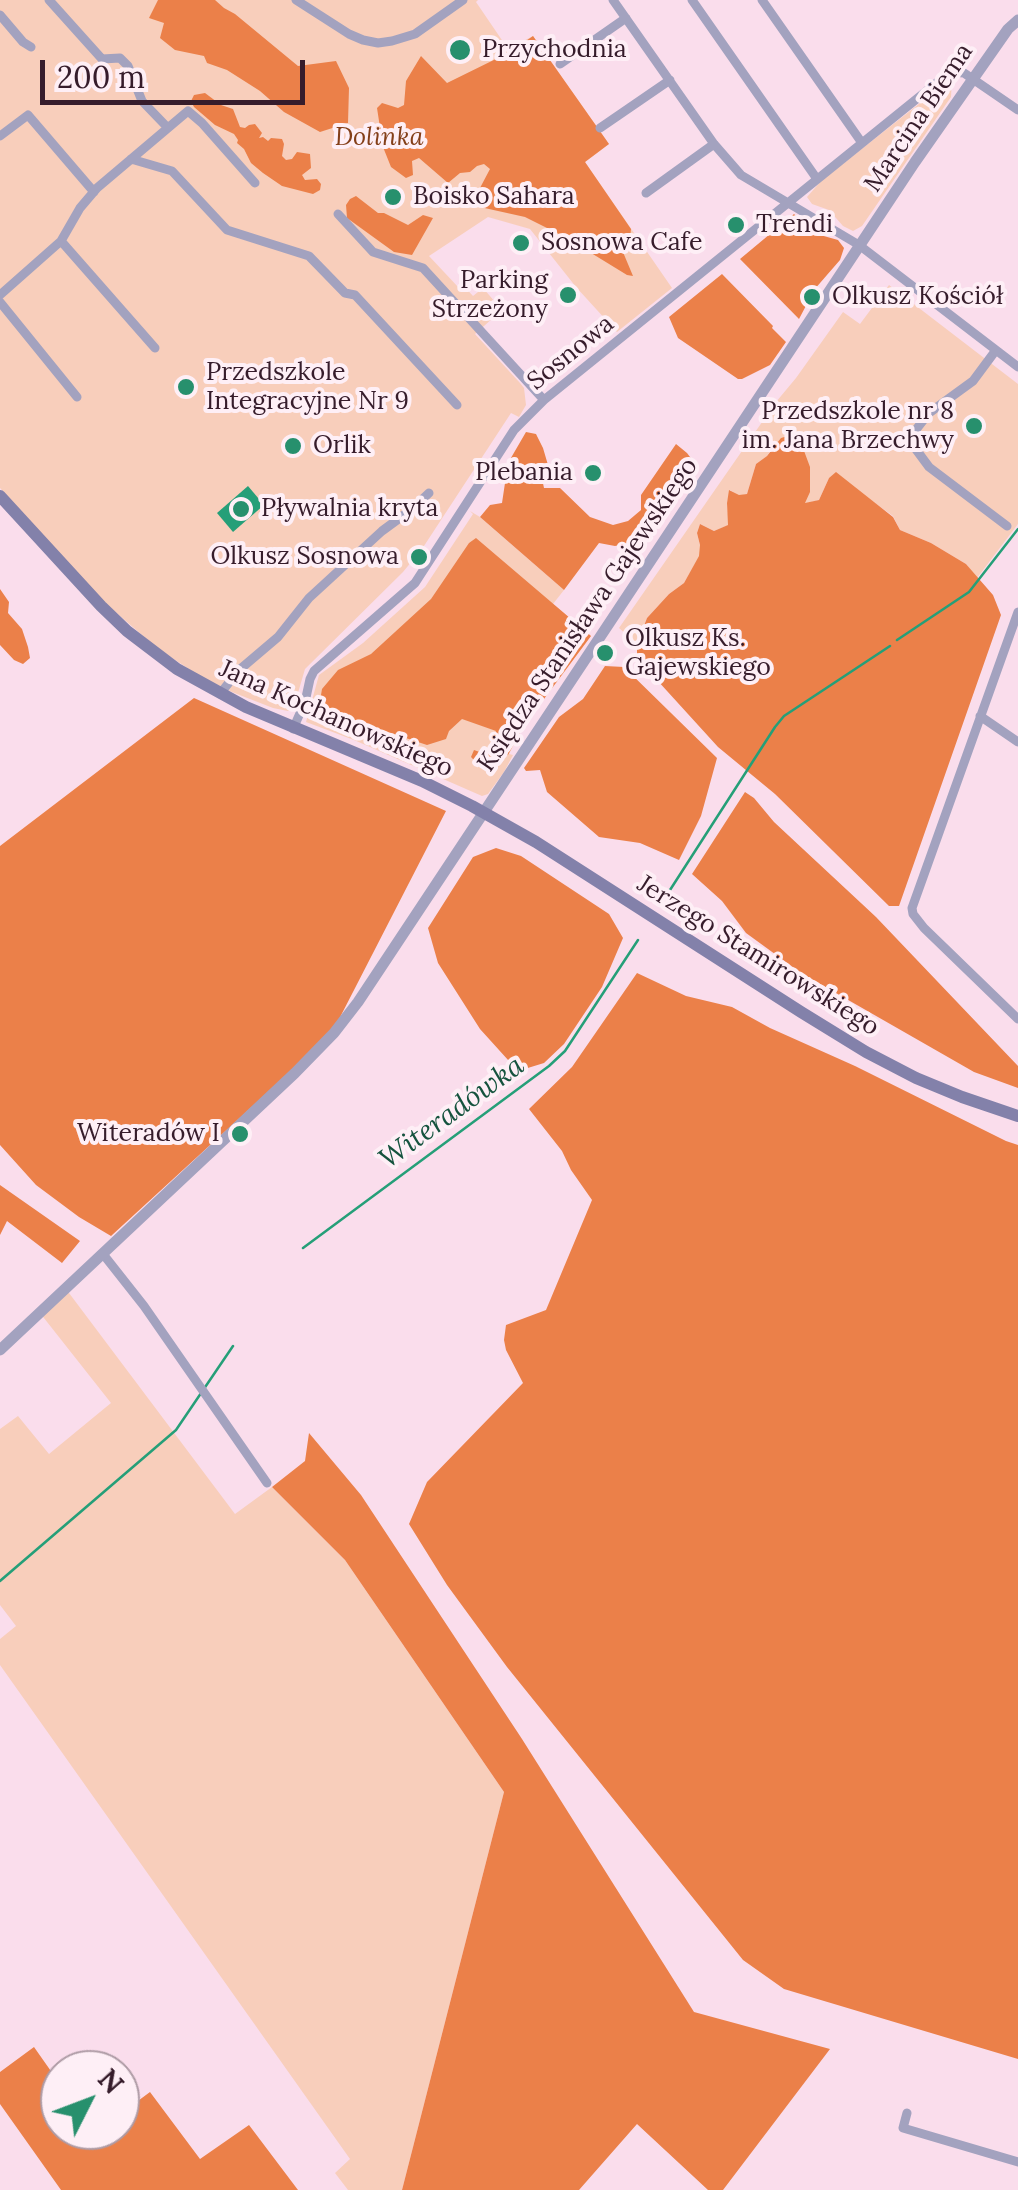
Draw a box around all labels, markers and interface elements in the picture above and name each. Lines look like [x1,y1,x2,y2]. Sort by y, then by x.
place label: Przychodnia [482,35,627,65]
marker: Przychodnia [447,37,473,63]
street label: Marcina Biema [858,38,980,198]
scale bar [45,40,310,102]
text: 200 m [57,58,145,96]
park label: Dolinka [335,123,423,153]
place label: Boisko Sahara [413,182,575,212]
marker: Boisko Sahara [382,186,404,208]
place label: Trendi [756,210,833,240]
marker: Trendi [725,214,747,236]
place label: Sosnowa Cafe [541,228,702,258]
marker: Sosnowa Cafe [510,232,532,254]
place label: Parking Strzeżony [432,266,548,325]
place label: Olkusz Kościół [832,282,1003,312]
marker: Parking Strzeżony [557,284,579,306]
marker: Olkusz Kościół [801,286,823,308]
street label: Sosnowa [522,309,620,397]
place label: Przedszkole Integracyjne Nr 9 [206,358,409,417]
marker: Przedszkole Integracyjne Nr 9 [175,376,197,398]
place label: Przedszkole nr 8 im. Jana Brzechwy [742,397,954,456]
marker: Przedszkole nr 8 im. Jana Brzechwy [963,415,985,437]
place label: Orlik [313,431,371,461]
marker: Orlik [282,435,304,457]
street label: Księdza Stanisława Gajewskiego [472,452,704,778]
place label: Plebania [475,458,573,488]
marker: Plebania [582,462,604,484]
place label: Pływalnia kryta [261,494,438,524]
marker: Pływalnia kryta [230,498,252,520]
place label: Olkusz Sosnowa [210,542,399,572]
marker: Olkusz Sosnowa [408,546,430,568]
place label: Olkusz Ks. Gajewskiego [625,624,771,683]
marker: Olkusz Ks. Gajewskiego [594,642,616,664]
street label: Jana Kochanowskiego [215,654,457,784]
street label: Jerzego Stamirowskiego [632,869,884,1043]
water label: Witeradówka [373,1049,531,1177]
place label: Witeradów I [77,1119,220,1149]
marker: Witeradów I [229,1123,251,1145]
north arrow [40,2050,140,2150]
text: N [90,2061,131,2101]

